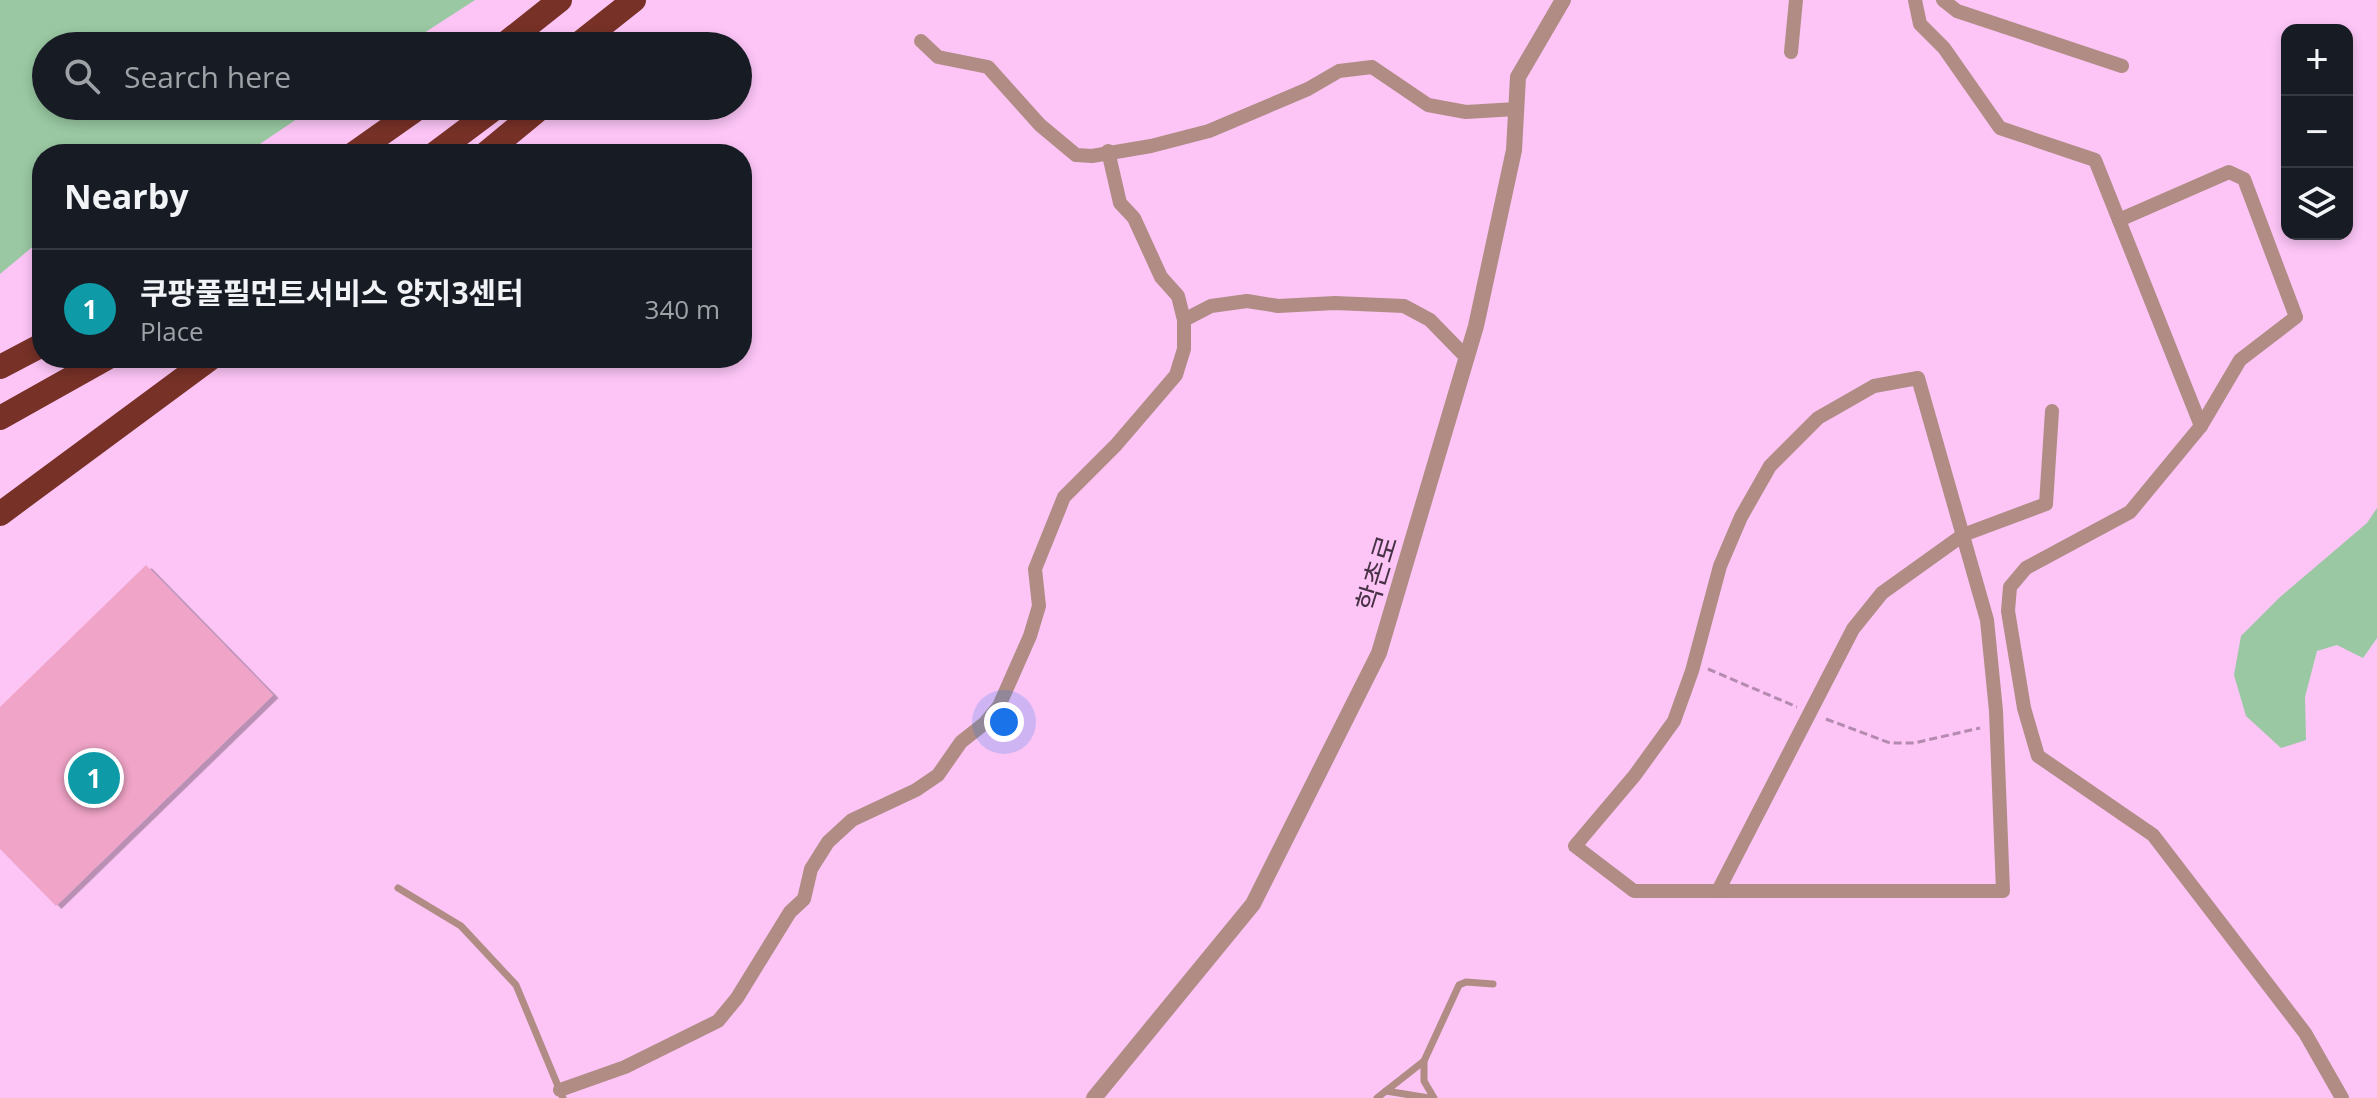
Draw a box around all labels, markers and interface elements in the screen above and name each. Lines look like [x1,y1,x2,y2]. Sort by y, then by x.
map controls [2281,24,2353,240]
button: + [2281,24,2353,96]
search box [32,32,752,120]
icon: search [60,54,104,98]
text: Search here [124,56,291,97]
button: − [2281,96,2353,168]
button: layers [2281,168,2353,240]
text: Nearby [64,173,189,219]
text: 쿠팡풀필먼트서비스 양지3센터 [140,272,524,313]
text: 1 [83,291,97,327]
text: 340 m [645,291,720,327]
text: Place [140,313,204,349]
street label: 학촌로 [1347,530,1405,616]
your location [984,702,1024,742]
pin: 1 [68,748,120,808]

